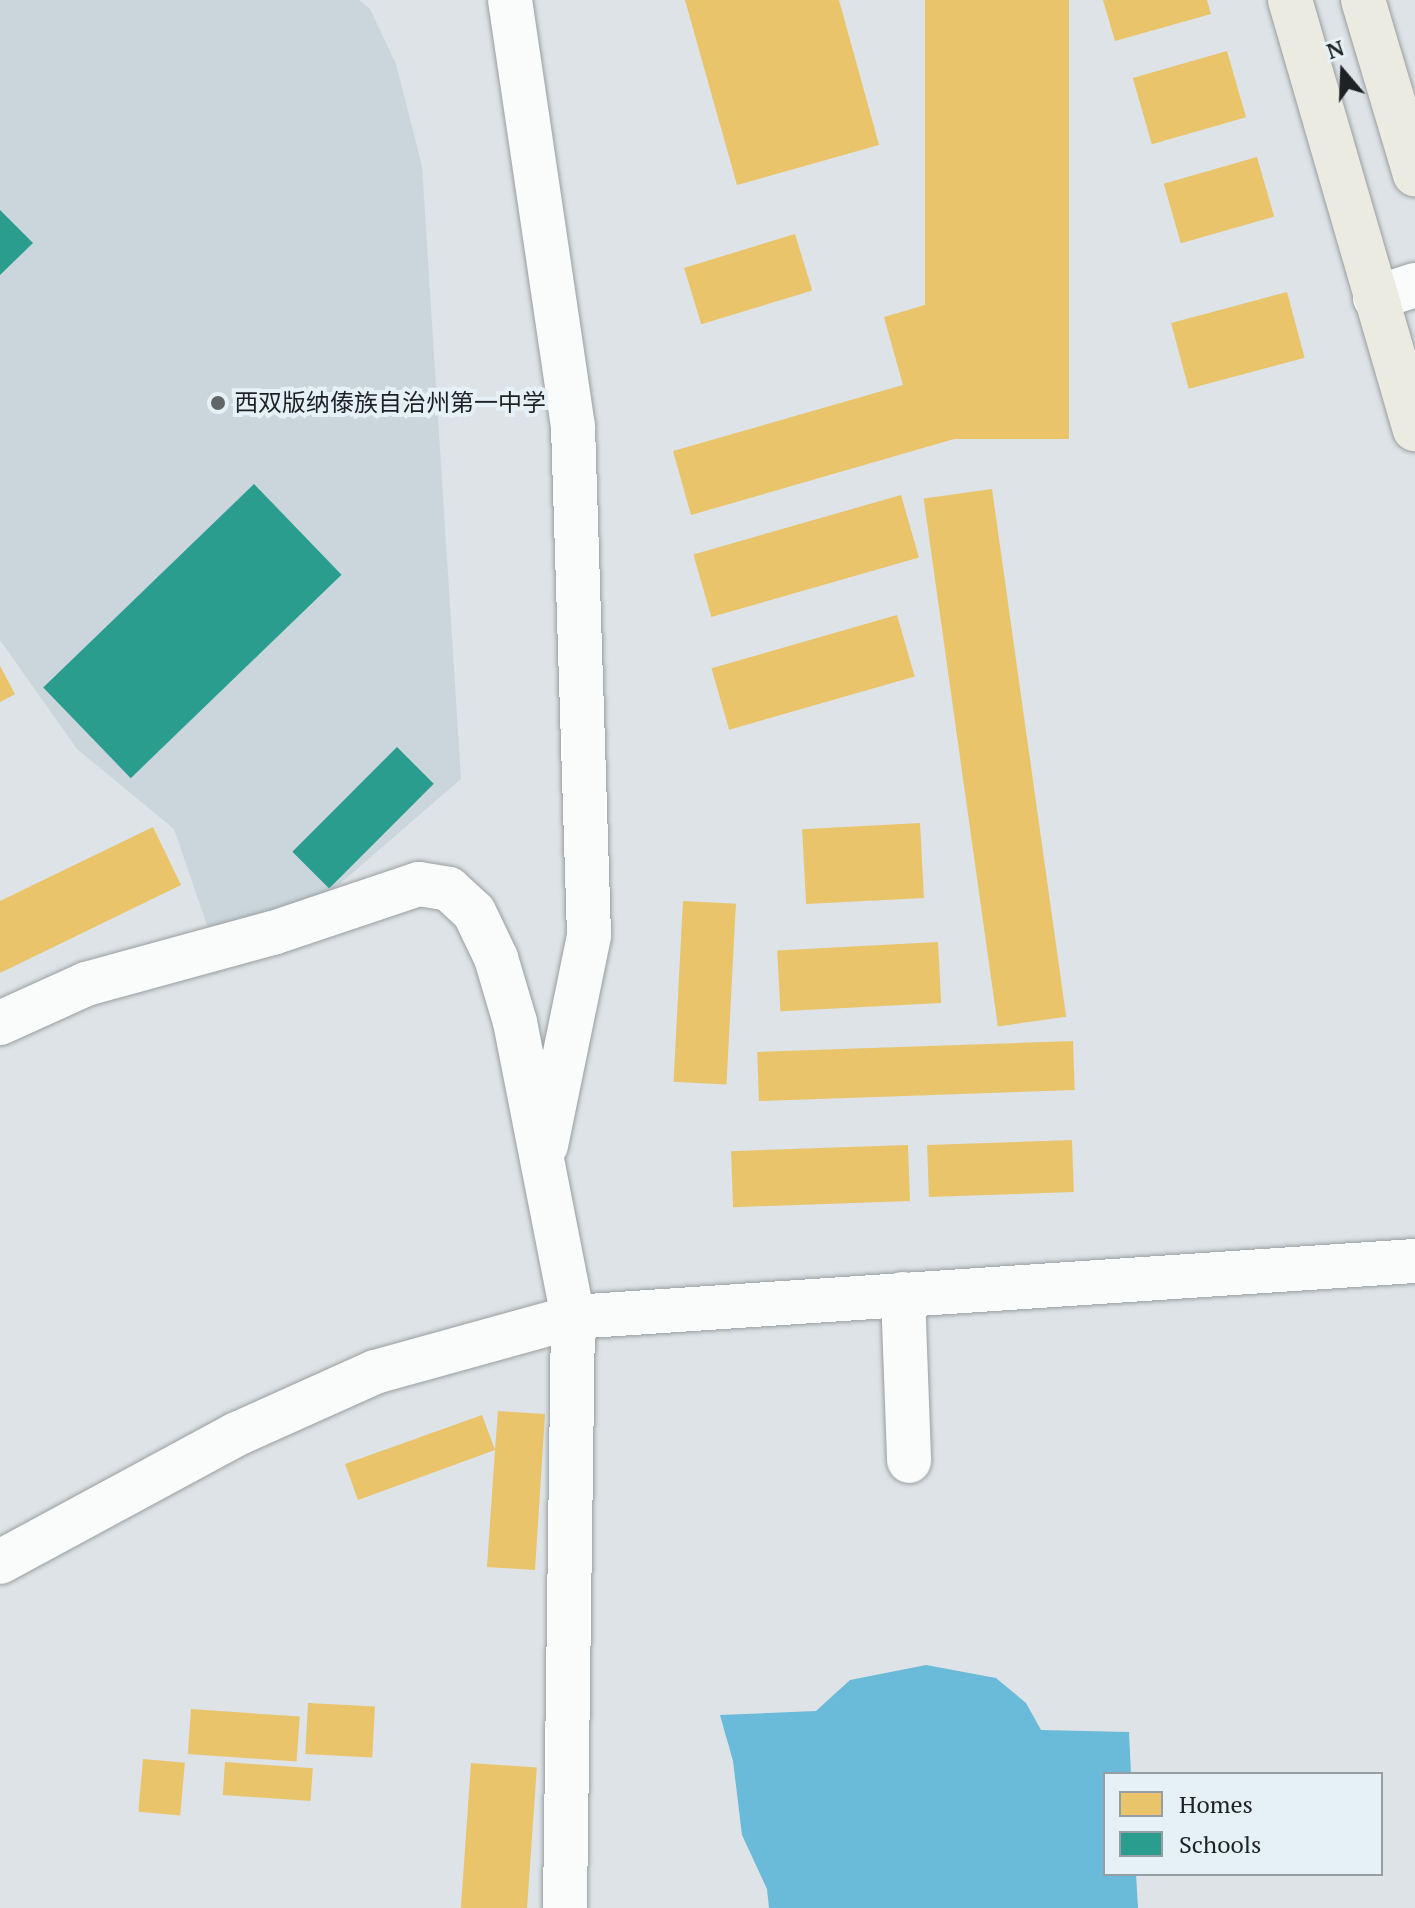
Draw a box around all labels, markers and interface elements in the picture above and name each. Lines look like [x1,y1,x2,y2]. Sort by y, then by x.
north arrow [1303,32,1383,112]
text: N [1322,32,1348,65]
place label: 西双版纳傣族自治州第一中学 [234,389,546,417]
marker: 西双版纳傣族自治州第一中学 [209,394,227,412]
legend [1103,1772,1383,1876]
text: Homes [1179,1788,1253,1820]
text: Schools [1179,1828,1261,1860]

